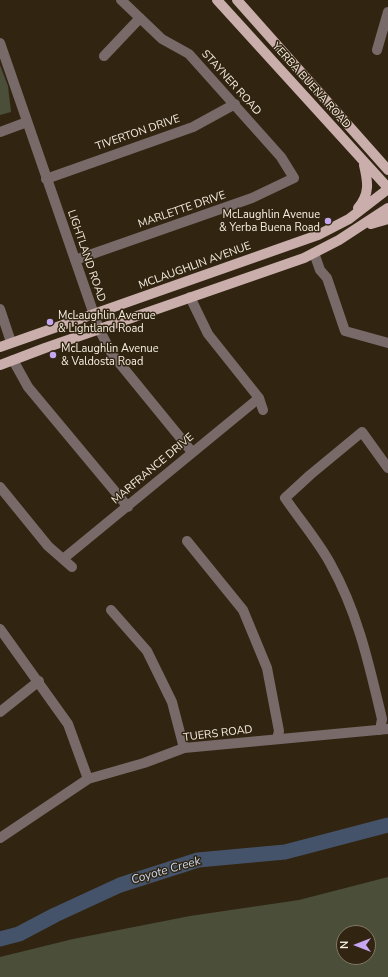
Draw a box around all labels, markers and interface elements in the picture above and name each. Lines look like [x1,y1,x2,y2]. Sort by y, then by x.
street label: YERBA BUENA ROAD [269,40,353,132]
street label: STAYNER ROAD [198,48,264,118]
street label: TIVERTON DRIVE [94,112,182,154]
street label: MARLETTE DRIVE [136,189,228,231]
street label: LIGHTLAND ROAD [64,208,108,304]
place label: McLaughlin Avenue & Yerba Buena Road [219,208,320,234]
marker: McLaughlin Avenue & Yerba Buena Road [323,216,333,226]
street label: MCLAUGHLIN AVENUE [137,240,253,292]
place label: McLaughlin Avenue & Lightland Road [58,309,155,335]
marker: McLaughlin Avenue & Lightland Road [45,317,55,327]
place label: McLaughlin Avenue & Valdosta Road [61,342,158,368]
marker: McLaughlin Avenue & Valdosta Road [48,350,58,360]
street label: MARFRANCE DRIVE [109,431,197,507]
street label: TUERS ROAD [183,723,253,745]
water label: Coyote Creek [130,854,202,888]
north arrow [336,925,376,965]
text: N [337,941,352,949]

